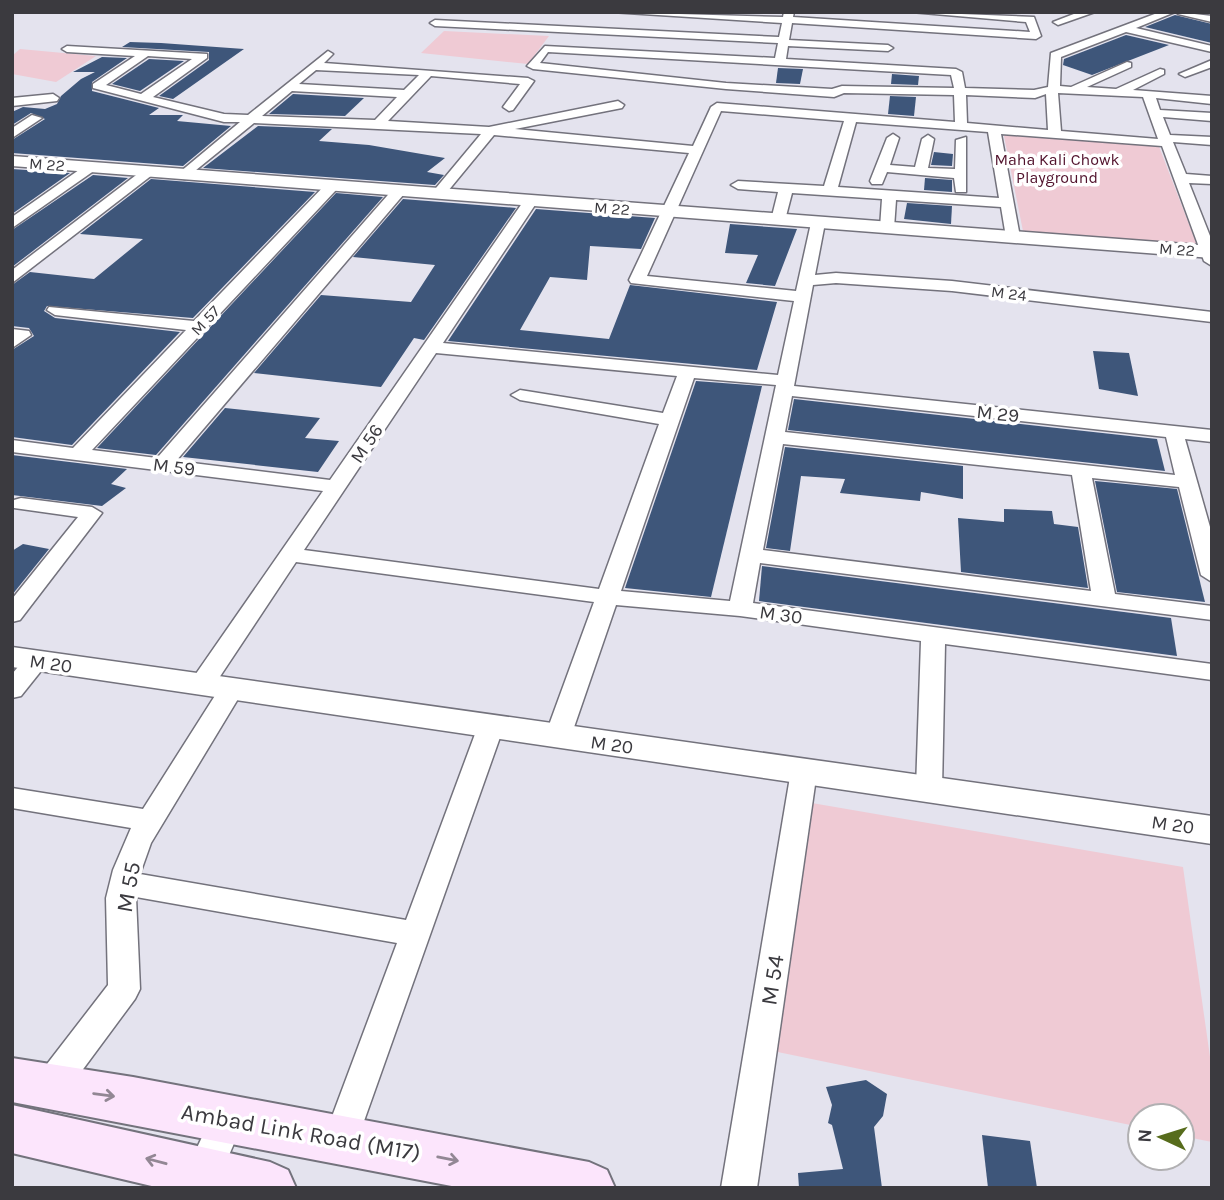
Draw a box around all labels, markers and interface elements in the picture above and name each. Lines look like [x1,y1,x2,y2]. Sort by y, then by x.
park label: Maha Kali Chowk Playground [994,150,1120,187]
street label: M 22 [28,154,66,175]
street label: M 22 [593,198,631,219]
street label: M 22 [1158,239,1196,260]
street label: M 24 [990,282,1028,305]
street label: M 57 [187,301,224,339]
street label: M 29 [976,401,1020,427]
street label: M 56 [346,420,388,467]
street label: M 59 [152,453,196,480]
street label: M 30 [758,601,804,629]
street label: M 20 [28,650,74,678]
street label: M 20 [589,731,635,759]
street label: M 20 [1150,811,1196,839]
street label: M 55 [111,860,146,915]
street label: M 54 [755,953,790,1007]
one-way arrow [92,1089,115,1102]
street label: Ambad Link Road (M17) [179,1098,423,1167]
north arrow [1126,1102,1196,1172]
text: N [1134,1128,1156,1143]
one-way arrow [436,1153,459,1167]
one-way arrow [145,1154,168,1167]

